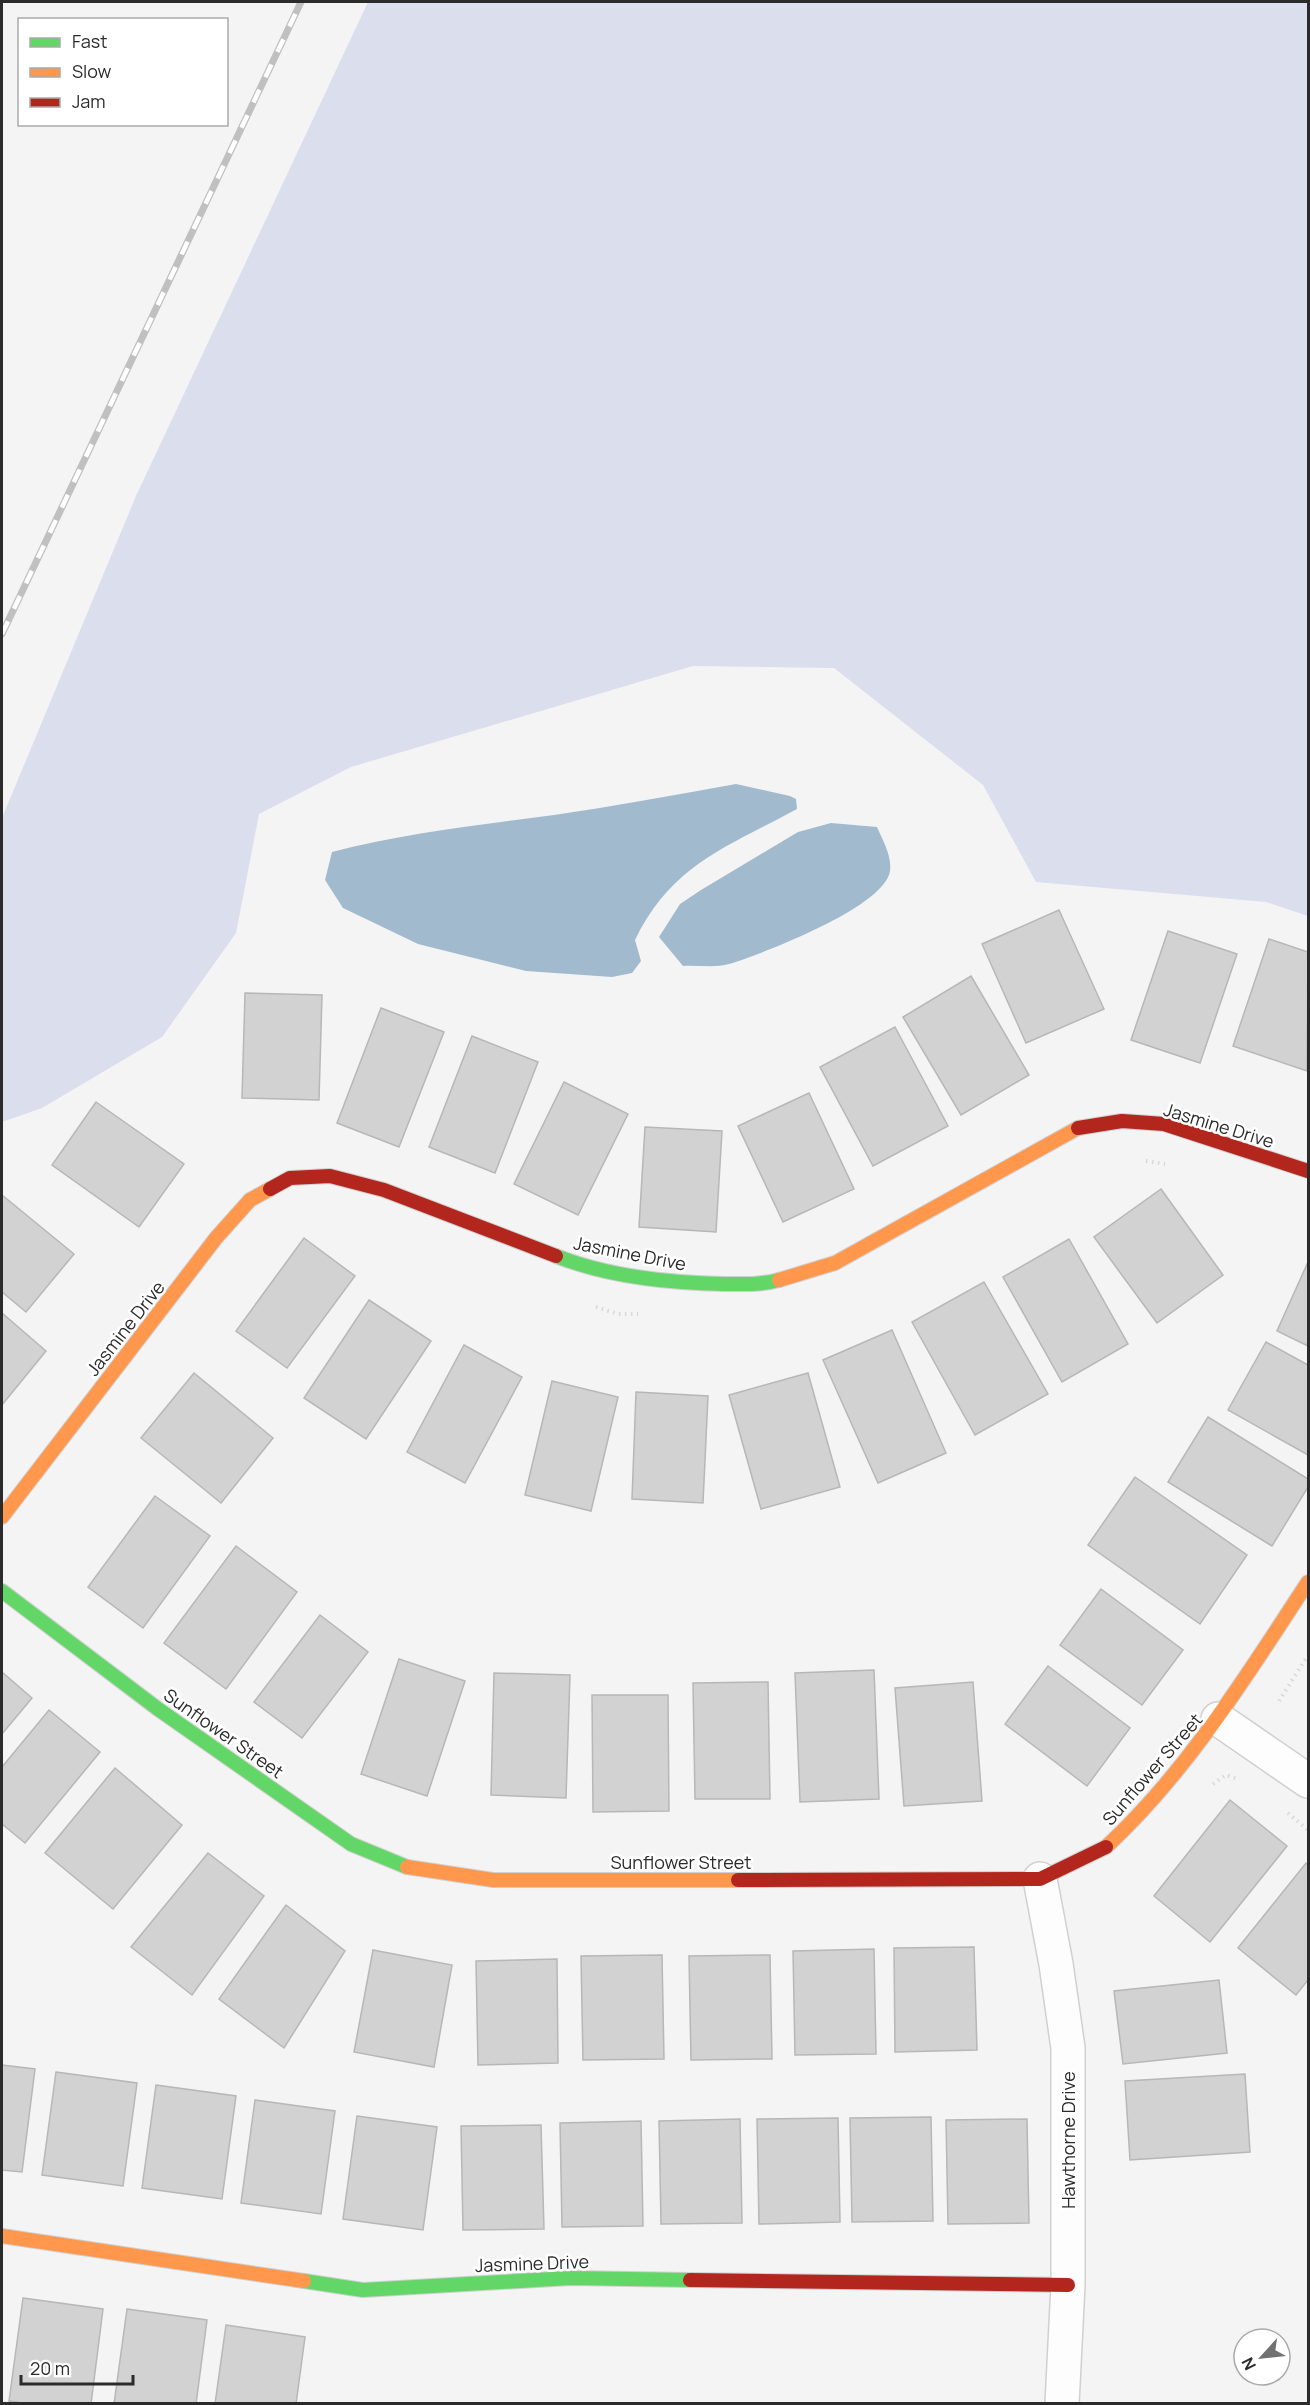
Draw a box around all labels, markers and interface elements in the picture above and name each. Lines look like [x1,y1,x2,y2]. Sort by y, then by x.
legend [18,18,228,126]
text: Fast [72,29,107,53]
text: Slow [72,59,112,83]
text: Jam [72,89,106,113]
street label: Jasmine Drive [1161,1097,1277,1153]
street label: Jasmine Drive [572,1230,688,1276]
street label: Jasmine Drive [80,1276,170,1380]
street label: Sunflower Street [159,1683,289,1783]
street label: Sunflower Street [1097,1708,1207,1830]
street label: Sunflower Street [611,1850,751,1874]
street label: Hawthorne Drive [1056,2071,1080,2209]
street label: Jasmine Drive [475,2249,589,2277]
north arrow [1232,2327,1292,2387]
scale bar [21,2348,134,2386]
text: N [1236,2354,1261,2374]
text: 20 m [30,2356,70,2380]

